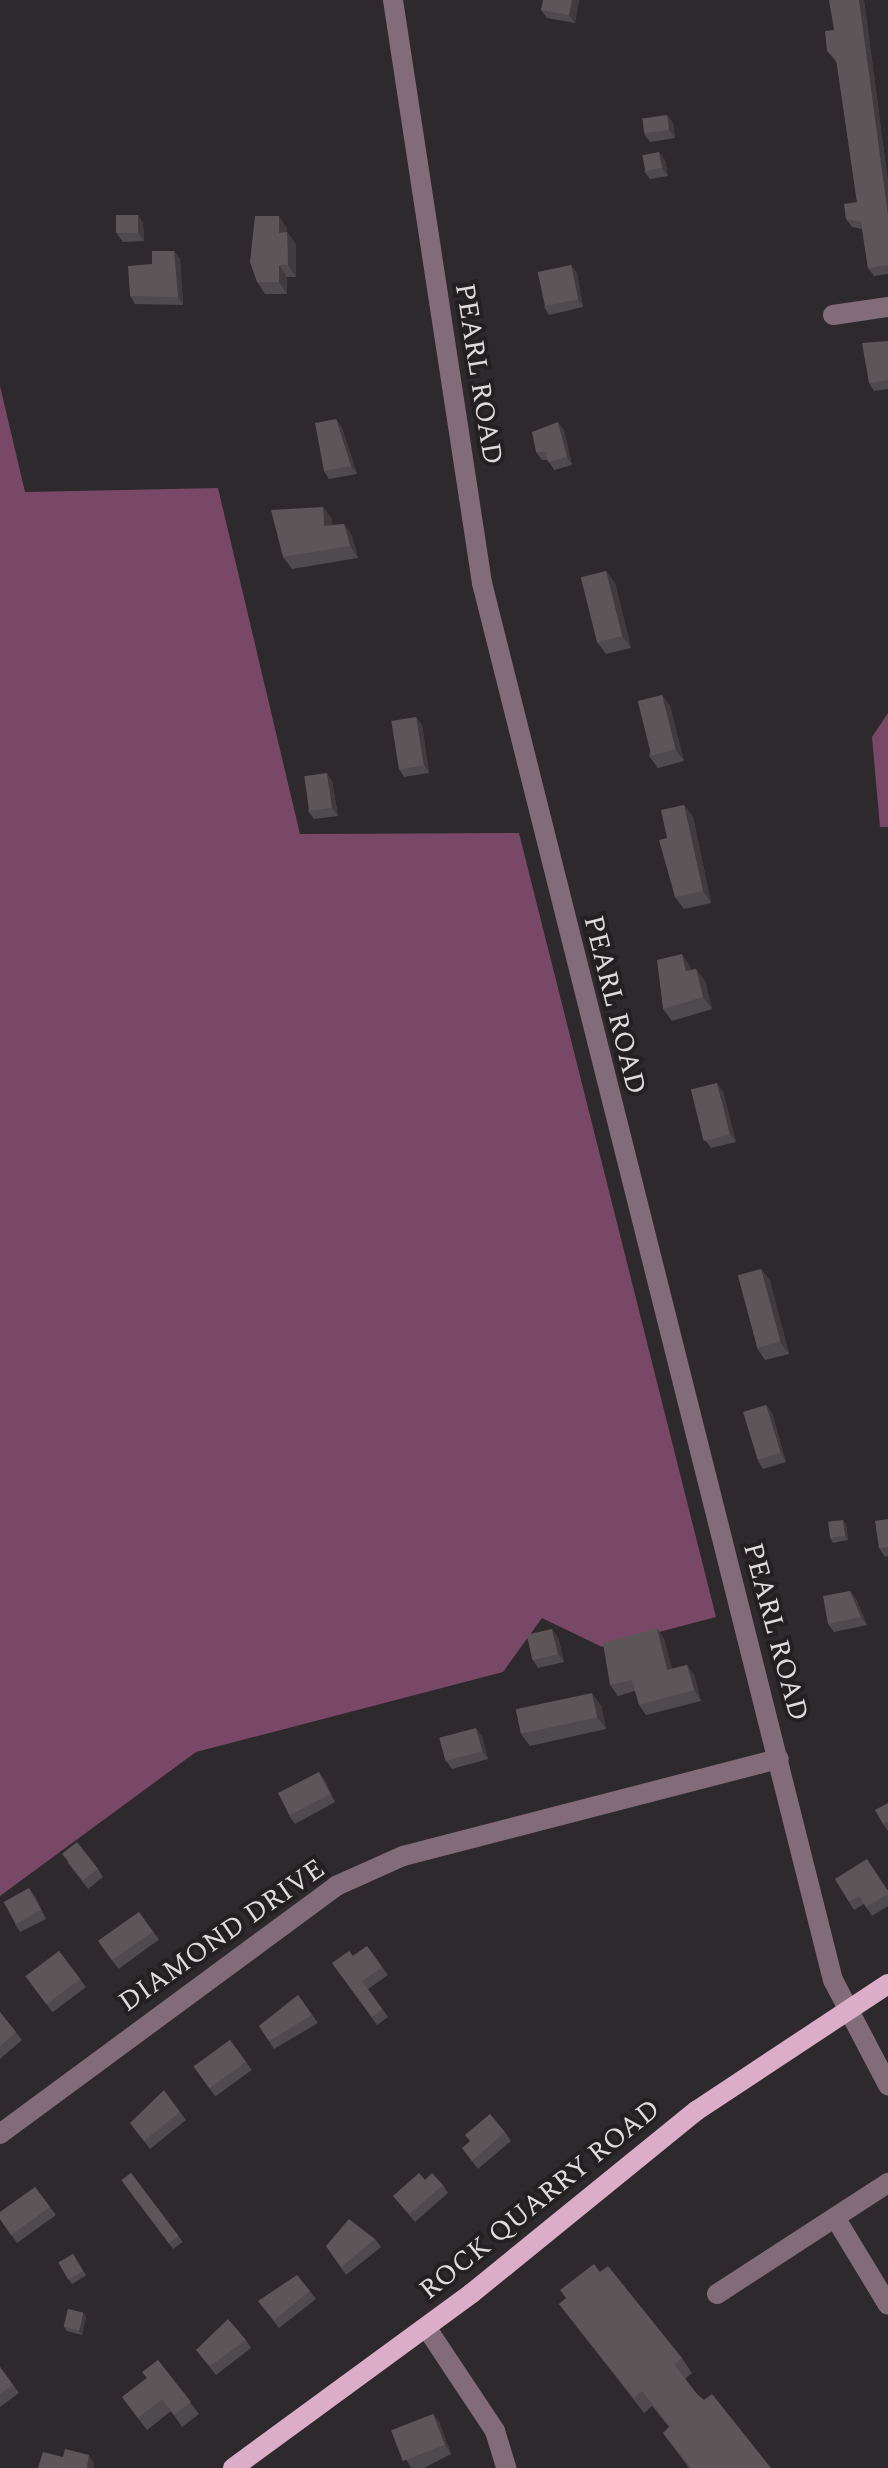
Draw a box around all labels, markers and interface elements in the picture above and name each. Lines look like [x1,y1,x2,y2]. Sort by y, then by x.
street label: PEARL ROAD [447,281,509,467]
street label: PEARL ROAD [576,912,652,1098]
street label: PEARL ROAD [735,1539,815,1725]
street label: DIAMOND DRIVE [112,1852,332,2020]
street label: ROCK QUARRY ROAD [413,2093,667,2307]

